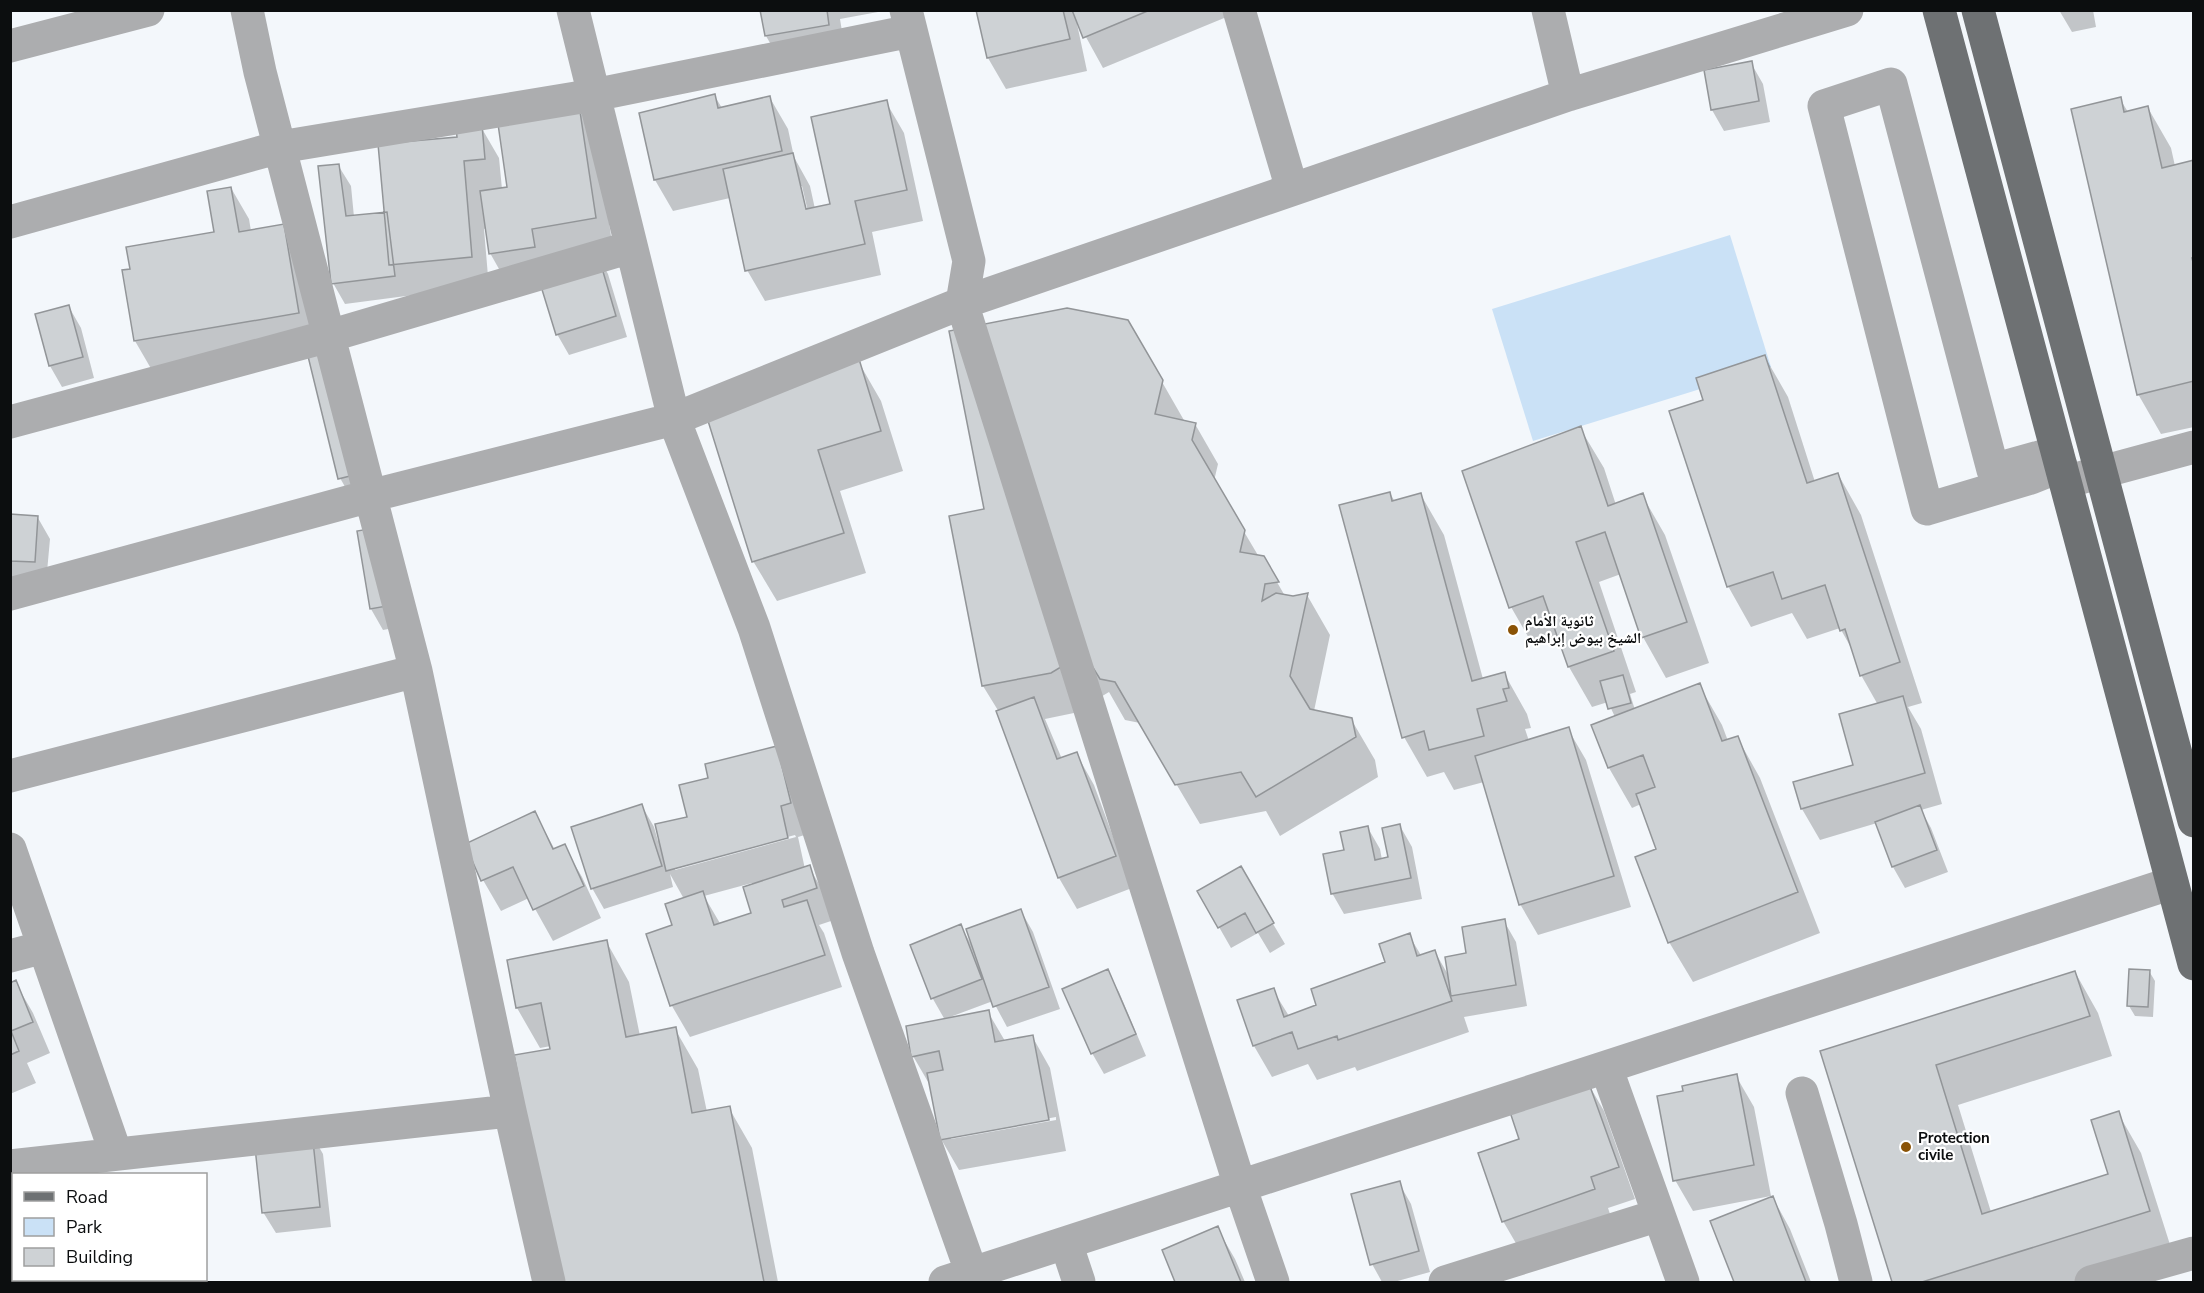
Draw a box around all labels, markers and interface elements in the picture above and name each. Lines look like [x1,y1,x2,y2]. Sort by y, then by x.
place label: ثانوية الأمام الشيخ بيوض إبراهيم [1525,611,1641,648]
marker: ثانوية الأمام الشيخ بيوض إبراهيم [1506,623,1520,637]
place label: Protection civile [1918,1128,1990,1165]
marker: Protection civile [1899,1140,1913,1154]
legend [12,1173,207,1281]
text: Road [66,1185,108,1209]
text: Park [66,1215,103,1239]
text: Building [66,1245,133,1269]

